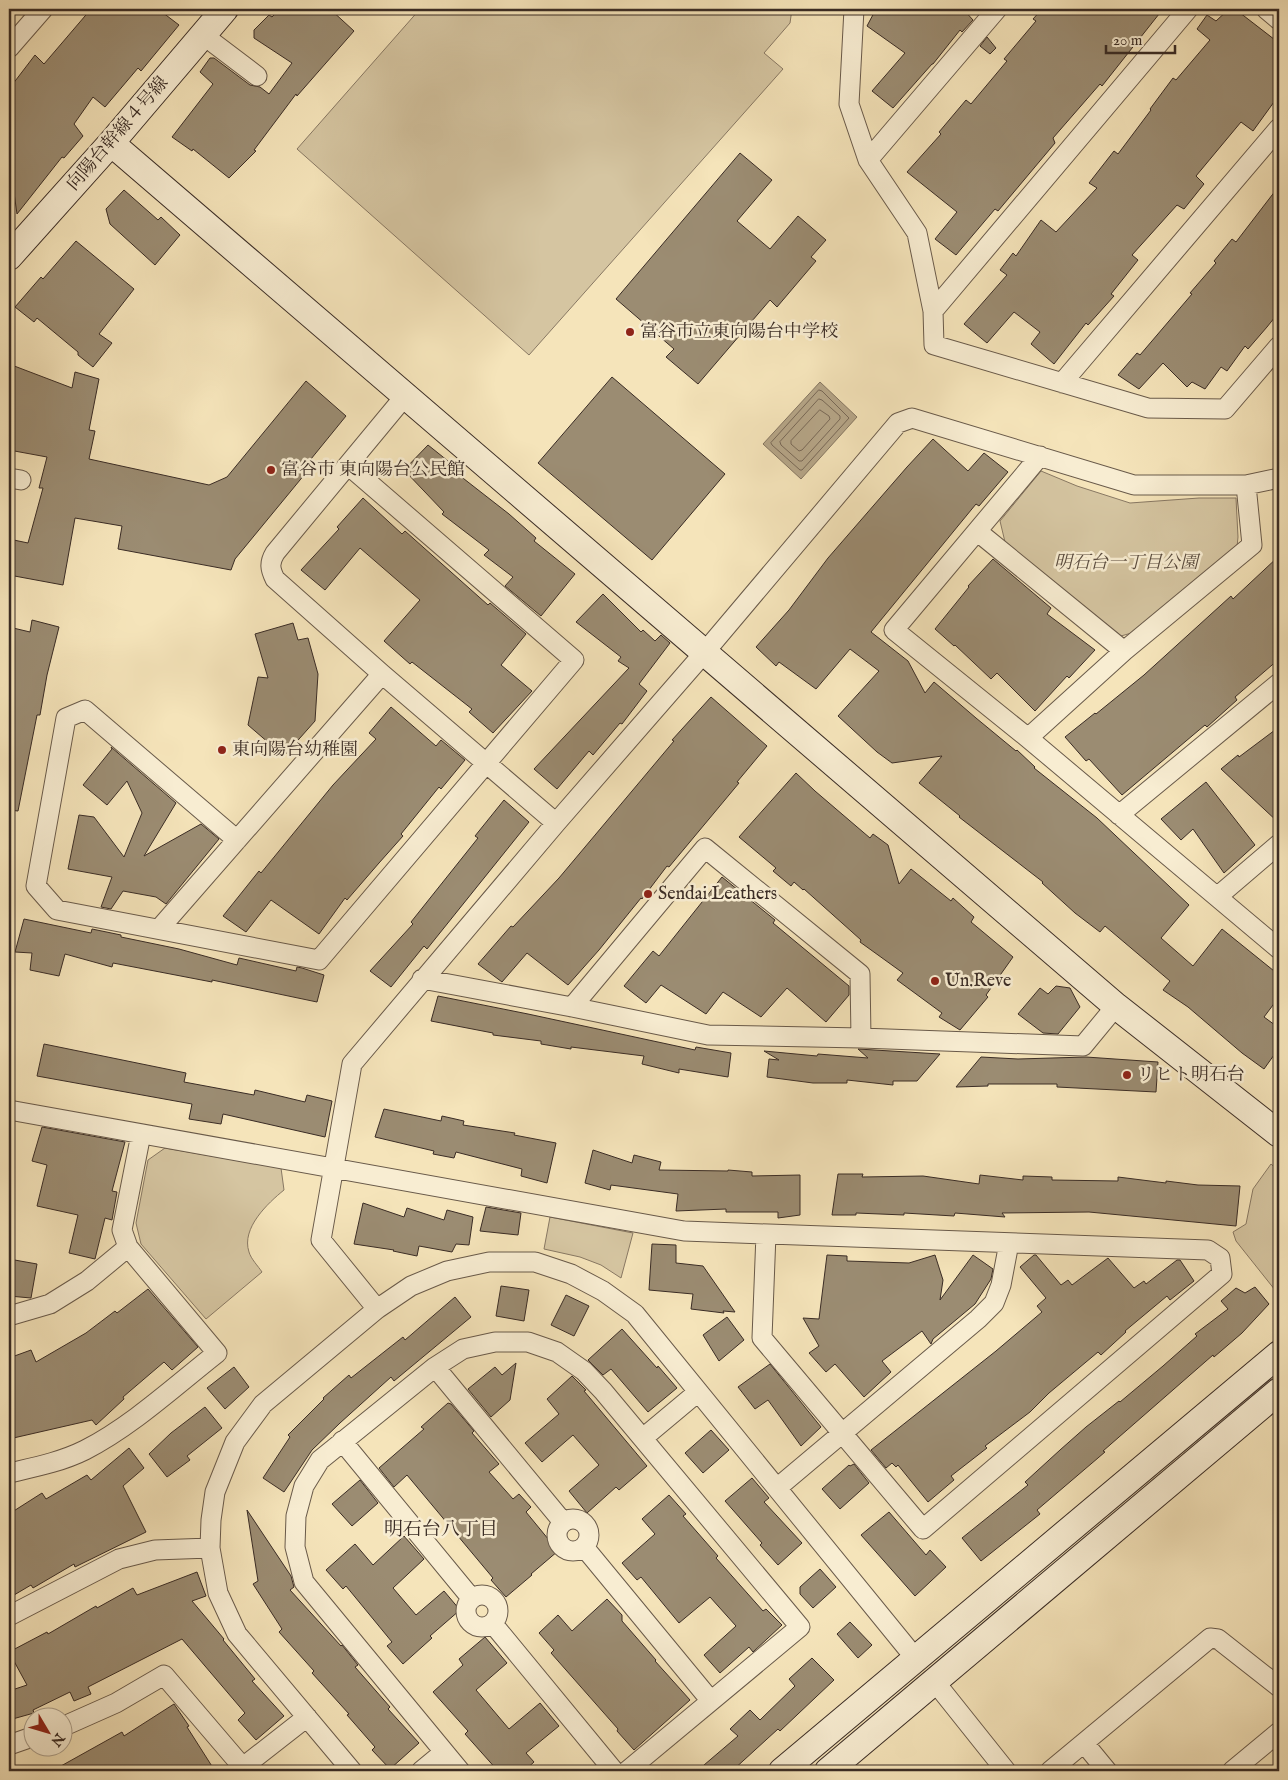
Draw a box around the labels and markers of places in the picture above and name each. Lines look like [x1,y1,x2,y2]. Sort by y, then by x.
place label: 富谷市立東向陽台中学校 [640,321,838,344]
marker: 富谷市立東向陽台中学校 [624,326,636,338]
place label: 富谷市 東向陽台公民館 [281,459,465,482]
marker: 富谷市 東向陽台公民館 [265,464,277,476]
place label: 東向陽台幼稚園 [232,739,358,762]
marker: 東向陽台幼稚園 [216,744,228,756]
place label: Sendai Leathers [658,883,777,906]
marker: Sendai Leathers [642,888,654,900]
place label: Un.Reve [945,970,1011,993]
marker: Un.Reve [929,975,941,987]
place label: リヒト明石台 [1137,1064,1245,1087]
marker: リヒト明石台 [1121,1069,1133,1081]

